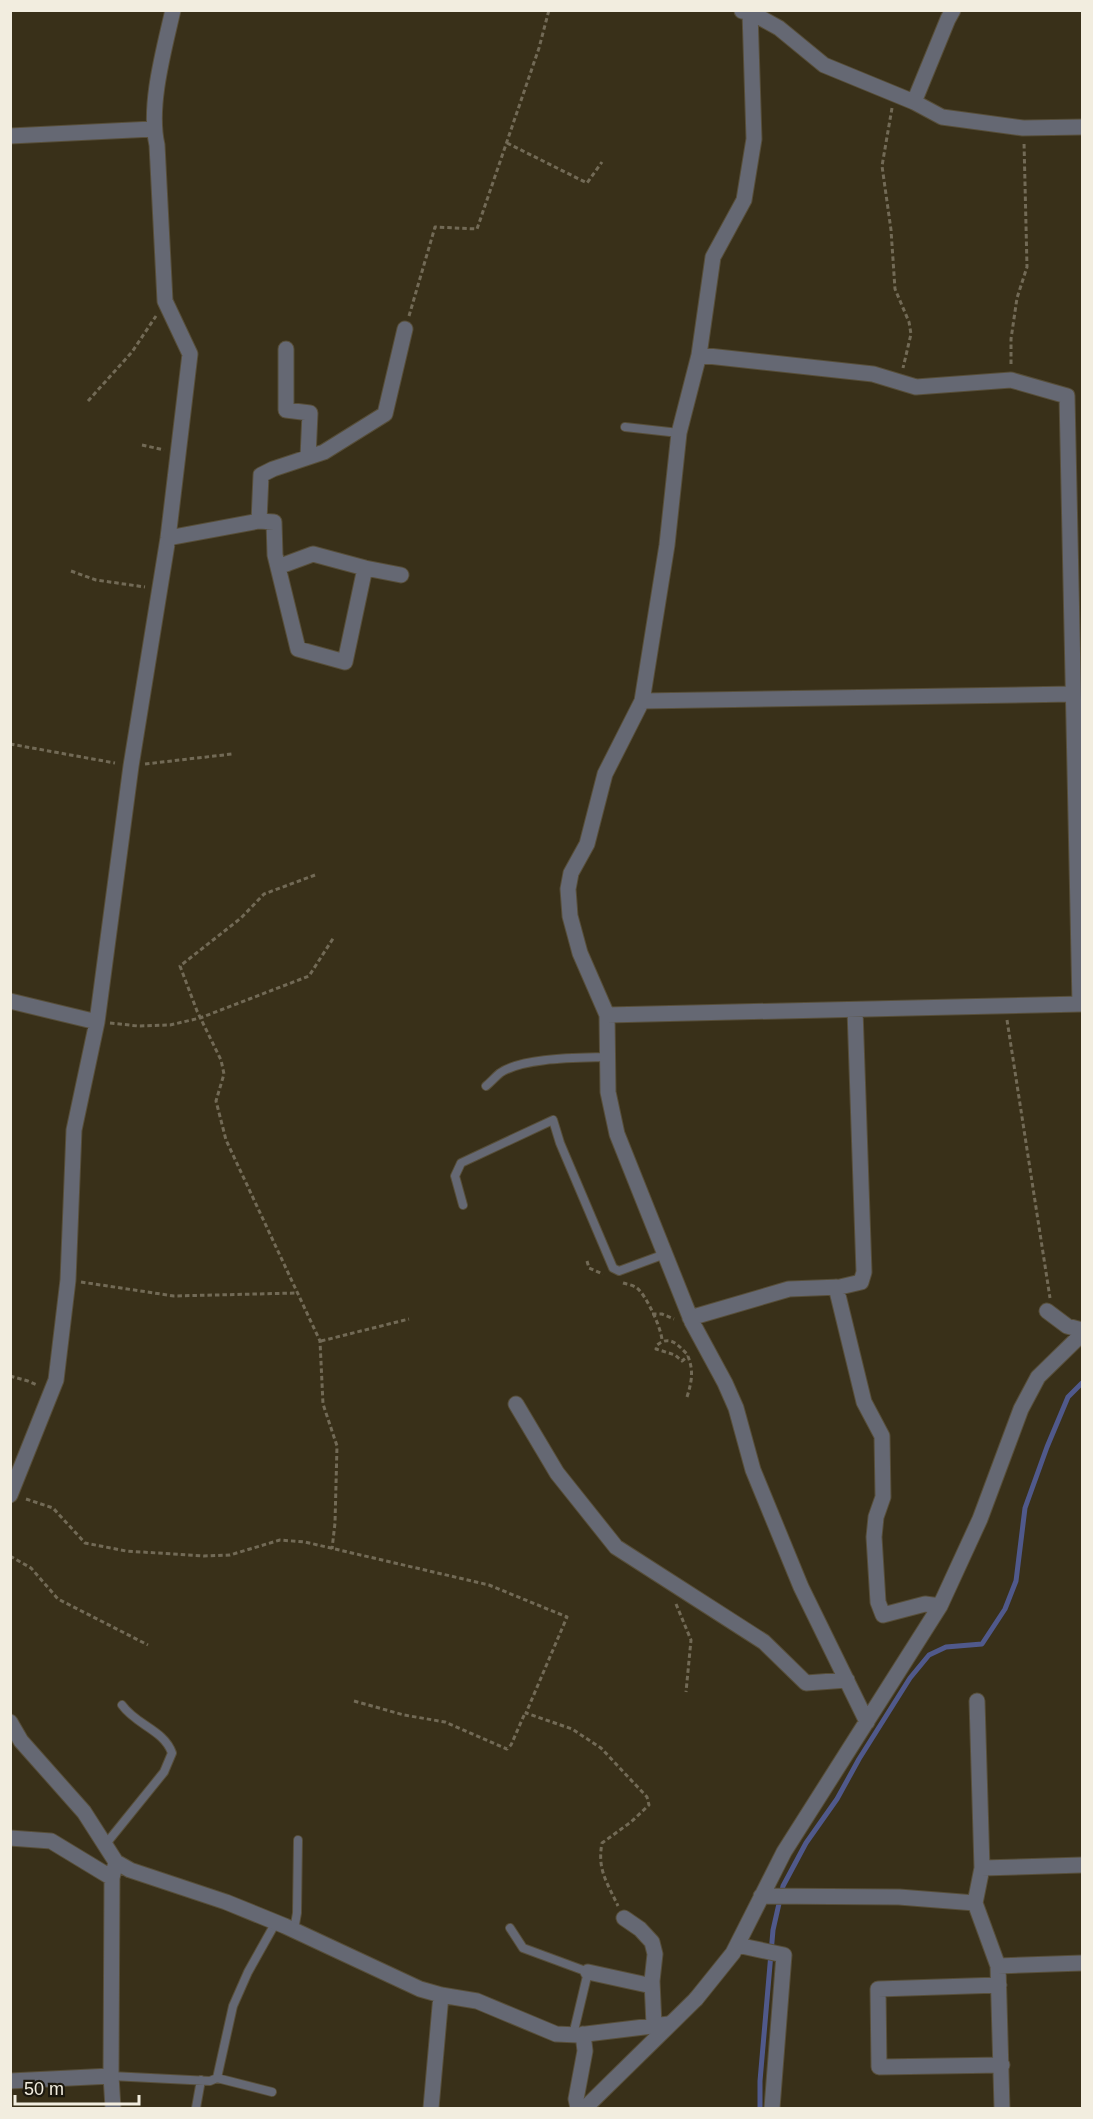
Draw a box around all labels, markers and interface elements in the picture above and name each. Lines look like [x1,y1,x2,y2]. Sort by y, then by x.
scale bar [15,2068,140,2106]
text: 50 m [24,2079,64,2099]

